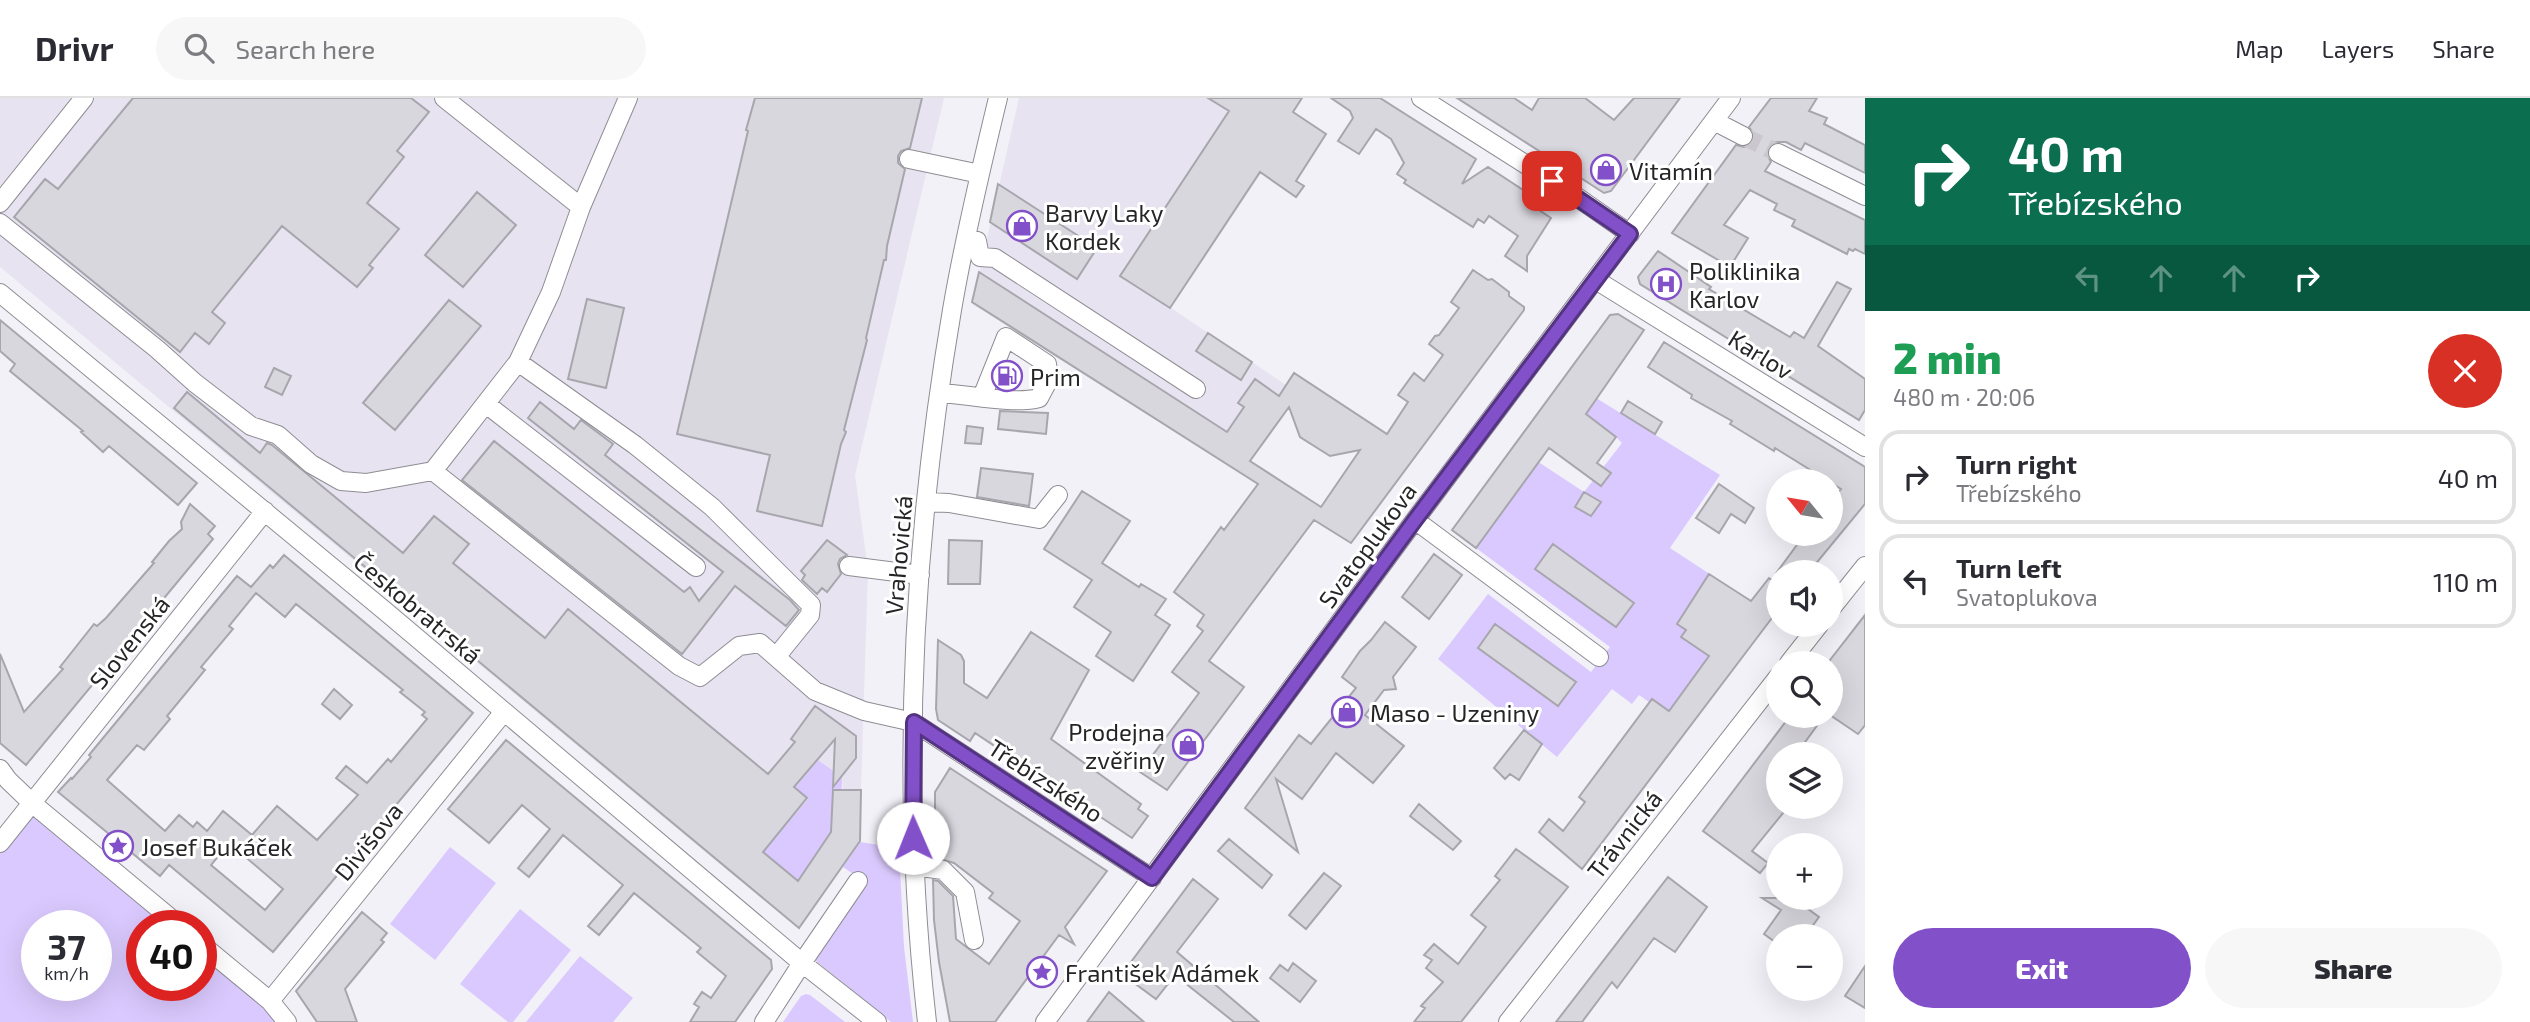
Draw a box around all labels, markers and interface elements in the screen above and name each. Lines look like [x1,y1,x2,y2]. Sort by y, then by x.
search box [156,17,646,80]
text: Drivr [35,28,114,68]
icon: search [180,29,218,67]
text: Search here [236,33,375,64]
text: Map [2235,34,2283,63]
text: Layers [2321,34,2394,63]
text: Share [2432,34,2495,63]
text: 40 m [2008,123,2124,182]
icon: right [1893,126,1984,217]
pin [1522,151,1582,211]
shop icon: Vitamín [1589,153,1623,187]
place label: Vitamín [1629,156,1713,185]
icon: arrive [1533,162,1571,200]
text: Třebízského [2008,183,2183,221]
place label: Barvy Laky Kordek [1045,198,1164,255]
shop icon: Barvy Laky Kordek [1005,209,1039,243]
place label: Poliklinika Karlov [1689,256,1800,313]
icon: left [2069,259,2107,297]
icon: ahead [2142,259,2180,297]
icon: ahead [2215,259,2253,297]
icon: right [2288,259,2326,297]
hospital icon: Poliklinika Karlov [1649,267,1683,301]
street label: Karlov [1723,323,1799,385]
text: 2 min [1893,332,2002,382]
button: close [2428,334,2502,408]
fuel station icon: Prim [990,359,1024,393]
place label: Prim [1030,362,1081,391]
text: 480 m · 20:06 [1893,383,2035,411]
text: Turn right [1956,448,2077,479]
icon: right [1897,458,1935,496]
text: 40 m [2438,462,2498,493]
north arrow [1766,469,1843,546]
map controls [1766,469,1843,1001]
street label: Svatoplukova [1312,477,1422,613]
text: Třebízského [1956,479,2082,507]
street label: Vrahovická [878,494,918,616]
street label: Českobratrská [349,546,487,670]
text: Turn left [1956,552,2062,583]
button: sound [1766,560,1843,637]
icon: left [1897,562,1935,600]
text: 110 m [2433,566,2498,597]
text: Svatoplukova [1956,583,2098,611]
street label: Slovenská [83,590,175,694]
button: search [1766,651,1843,728]
shop icon: Maso - Uzeniny [1330,695,1364,729]
place label: Maso - Uzeniny [1370,698,1539,727]
place label: Prodejna zvěřiny [1068,717,1165,774]
shop icon: Prodejna zvěřiny [1171,728,1205,762]
street label: Třebízského [983,732,1109,828]
button: layers [1766,742,1843,819]
street label: Trávnická [1580,784,1668,884]
street label: Divišova [328,796,408,886]
position arrow [876,801,950,875]
place icon: Josef Bukáček [101,829,135,863]
place label: Josef Bukáček [141,832,293,861]
button: + [1766,833,1843,910]
speed limit sign: 40 [126,910,217,1001]
button: − [1766,924,1843,1001]
text: 37 [47,925,86,967]
button: Exit [1893,928,2191,1008]
button: Share [2205,928,2502,1008]
place icon: František Adámek [1025,955,1059,989]
place label: František Adámek [1065,958,1259,987]
text: km/h [44,962,89,984]

